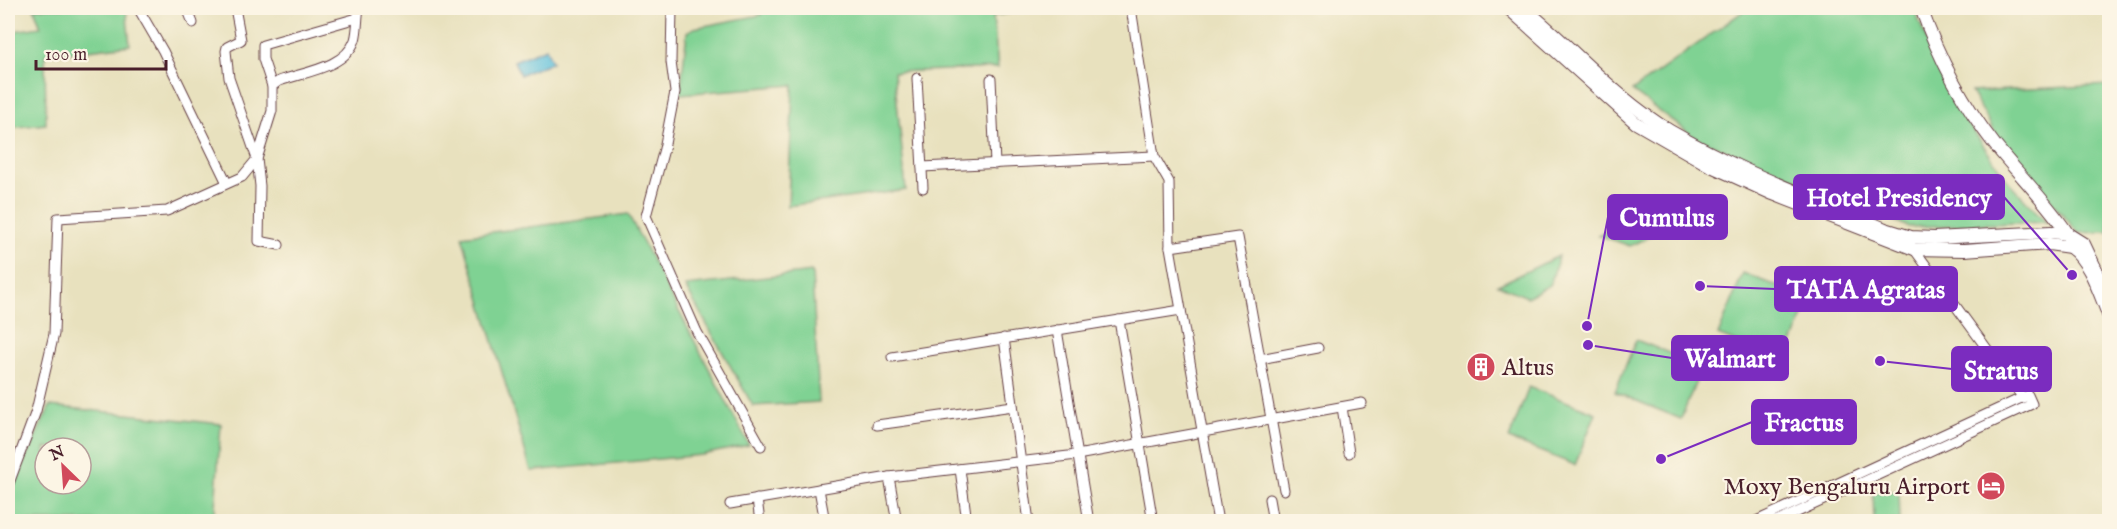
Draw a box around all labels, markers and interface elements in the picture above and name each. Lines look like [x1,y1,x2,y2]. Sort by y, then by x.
scale bar [36,33,166,71]
text: 100 m [45,44,87,67]
callout: Hotel Presidency [1794,175,2004,219]
text: Hotel Presidency [1806,182,1993,215]
callout: Cumulus [1608,195,1727,239]
text: Cumulus [1619,202,1715,235]
callout: TATA Agratas [1775,267,1957,311]
text: TATA Agratas [1786,274,1945,307]
callout: Walmart [1672,336,1788,380]
text: Walmart [1683,343,1776,376]
callout: Stratus [1952,347,2051,391]
building icon: Altus [1465,351,1497,383]
place label: Altus [1501,353,1554,384]
text: Stratus [1964,355,2038,388]
callout: Fractus [1752,400,1856,444]
text: Fractus [1764,407,1844,440]
north arrow [33,436,93,496]
text: N [46,442,68,467]
hotel icon: Moxy Bengaluru Airport [1975,470,2007,502]
place label: Moxy Bengaluru Airport [1723,472,1970,503]

